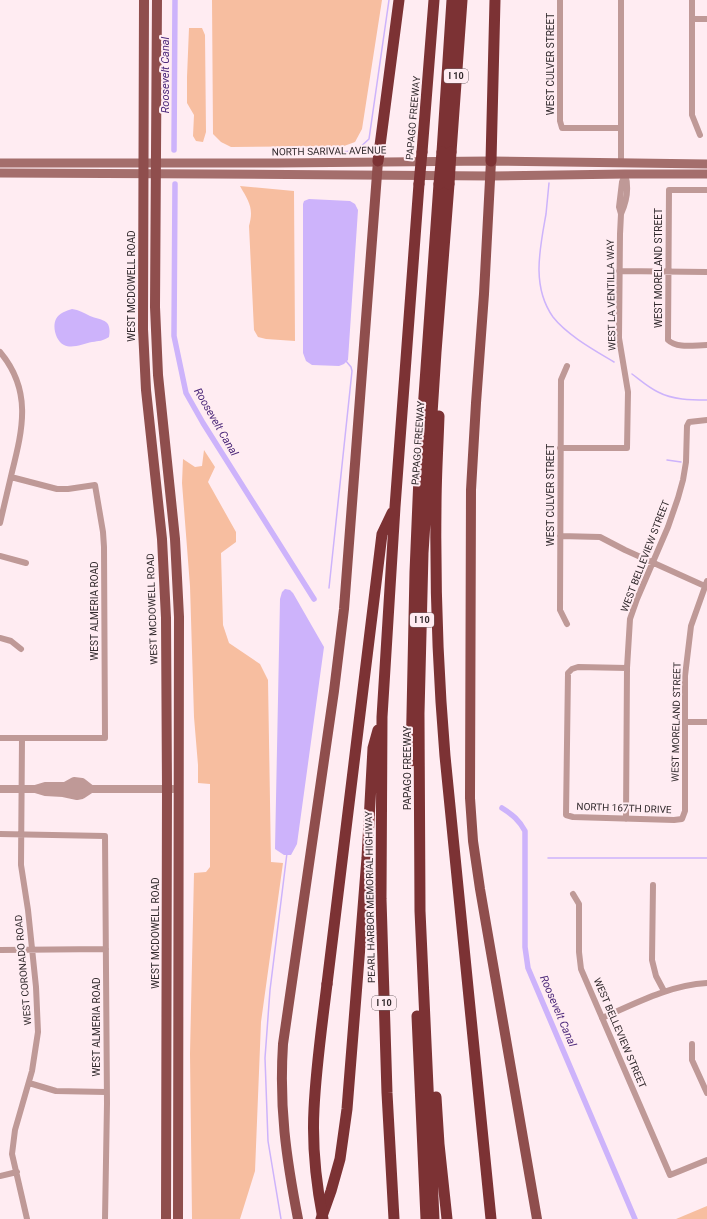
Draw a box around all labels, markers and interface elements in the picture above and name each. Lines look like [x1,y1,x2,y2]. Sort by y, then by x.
street label: WEST CULVER STREET [545,13,556,115]
water label: Roosevelt Canal [159,36,172,113]
road number: I 10 [444,69,468,83]
street label: PAPAGO FREEWAY [404,76,422,160]
street label: NORTH SARIVAL AVENUE [272,144,387,157]
street label: WEST MORELAND STREET [653,208,664,328]
street label: WEST MCDOWELL ROAD [126,230,137,342]
street label: WEST LA VENTILLA WAY [605,239,617,351]
water label: Roosevelt Canal [191,386,241,459]
street label: PAPAGO FREEWAY [410,401,426,485]
street label: WEST CULVER STREET [545,444,556,546]
street label: WEST BELLEVIEW STREET [619,499,671,613]
street label: WEST MCDOWELL ROAD [145,553,159,665]
street label: WEST ALMERIA ROAD [89,561,100,661]
road number: I 10 [410,613,434,627]
street label: WEST MORELAND STREET [669,662,683,782]
street label: PAPAGO FREEWAY [402,726,413,810]
street label: NORTH 167TH DRIVE [576,801,672,815]
street label: PEARL HARBOR MEMORIAL HIGHWAY [363,811,377,983]
street label: WEST MCDOWELL ROAD [150,877,161,989]
street label: WEST CORONADO ROAD [13,914,33,1026]
water label: Roosevelt Canal [537,973,579,1049]
street label: WEST BELLEVIEW STREET [592,976,648,1090]
street label: WEST ALMERIA ROAD [91,977,102,1077]
road number: I 10 [372,996,396,1010]

